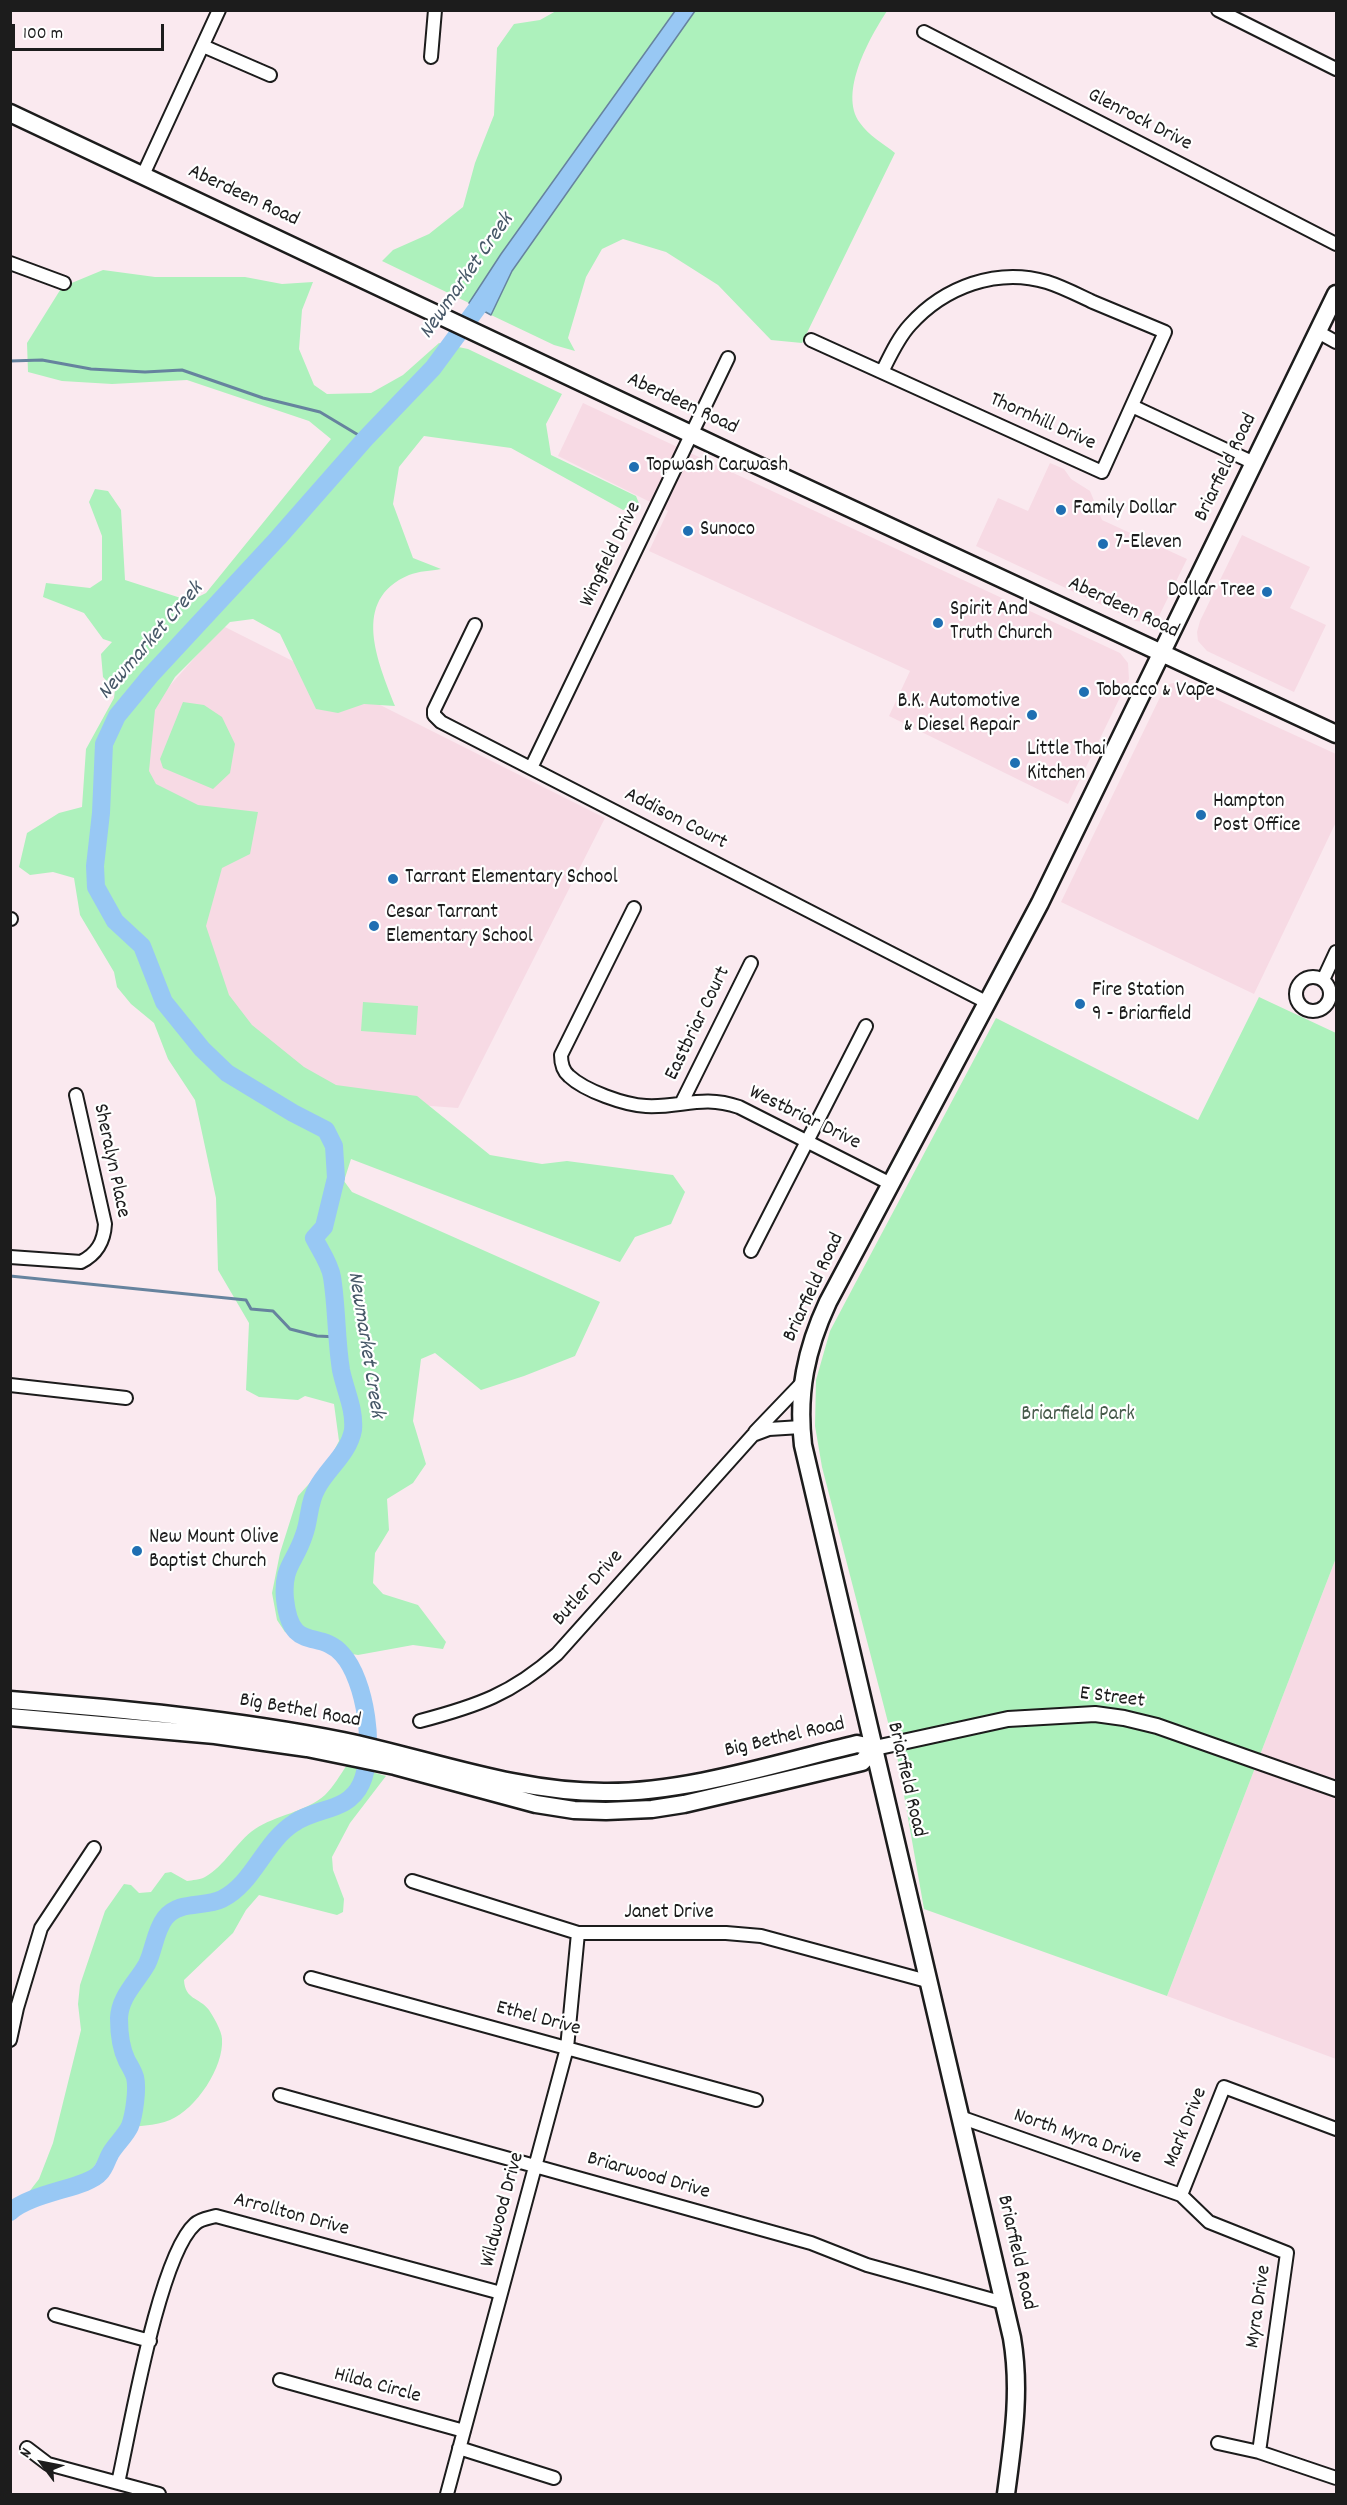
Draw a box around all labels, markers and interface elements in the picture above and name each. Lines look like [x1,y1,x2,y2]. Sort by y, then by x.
scale bar [15,12,166,50]
text: 100 m [23,22,63,47]
street label: Glenrock Drive [1082,84,1196,158]
street label: Aberdeen Road [183,160,303,234]
water label: Newmarket Creek [415,209,521,345]
street label: Aberdeen Road [622,368,742,442]
street label: Thornhill Drive [985,388,1099,458]
street label: Briarfield Road [1190,410,1264,526]
place label: Topwash Carwash [646,454,788,480]
marker: Topwash Carwash [627,460,641,474]
place label: Family Dollar [1073,497,1177,523]
street label: Wingfield Drive [576,498,648,612]
marker: Family Dollar [1054,503,1068,517]
place label: Sunoco [700,518,755,544]
marker: Sunoco [681,524,695,538]
place label: 7-Eleven [1115,531,1182,557]
marker: 7-Eleven [1096,537,1110,551]
street label: Aberdeen Road [1063,572,1183,646]
water label: Newmarket Creek [94,578,210,706]
place label: Dollar Tree [1168,579,1255,605]
marker: Dollar Tree [1260,585,1274,599]
place label: Spirit And Truth Church [950,598,1052,648]
marker: Spirit And Truth Church [931,616,945,630]
place label: Tobacco & Vape [1096,679,1215,705]
marker: Tobacco & Vape [1077,685,1091,699]
place label: B.K. Automotive & Diesel Repair [898,690,1020,740]
marker: B.K. Automotive & Diesel Repair [1025,708,1039,722]
place label: Little Thai Kitchen [1027,738,1106,788]
marker: Little Thai Kitchen [1008,756,1022,770]
street label: Addison Court [619,783,731,857]
place label: Hampton Post Office [1213,790,1300,840]
marker: Hampton Post Office [1194,808,1208,822]
place label: Tarrant Elementary School [405,866,618,892]
marker: Tarrant Elementary School [386,872,400,886]
place label: Cesar Tarrant Elementary School [386,901,533,951]
marker: Cesar Tarrant Elementary School [367,919,381,933]
street label: Eastbriar Court [661,963,737,1085]
place label: Fire Station 9 - Briarfield [1092,979,1191,1029]
marker: Fire Station 9 - Briarfield [1073,997,1087,1011]
street label: Westbriar Drive [744,1081,864,1157]
street label: Sheralyn Place [86,1102,134,1220]
street label: Briarfield Road [779,1230,851,1346]
water label: Newmarket Creek [339,1270,389,1420]
park label: Briarfield Park [1021,1403,1135,1429]
place label: New Mount Olive Baptist Church [149,1526,279,1576]
marker: New Mount Olive Baptist Church [130,1544,144,1558]
street label: Butler Drive [548,1546,630,1632]
street label: E Street [1078,1683,1146,1715]
street label: Big Bethel Road [237,1689,363,1735]
street label: Big Bethel Road [722,1713,848,1765]
street label: Briarfield Road [880,1720,930,1840]
street label: Janet Drive [624,1901,714,1927]
street label: Ethel Drive [493,1997,583,2043]
street label: Mark Drive [1160,2084,1214,2172]
street label: North Myra Drive [1010,2104,1144,2172]
street label: Briarwood Drive [584,2147,712,2207]
street label: Wildwood Drive [477,2150,531,2270]
street label: Arrollton Drive [231,2188,351,2244]
street label: Briarfield Road [990,2193,1040,2313]
street label: Myra Drive [1242,2264,1278,2350]
street label: Hilda Circle [331,2363,423,2411]
north arrow [12,2433,72,2493]
text: N [14,2444,38,2463]

